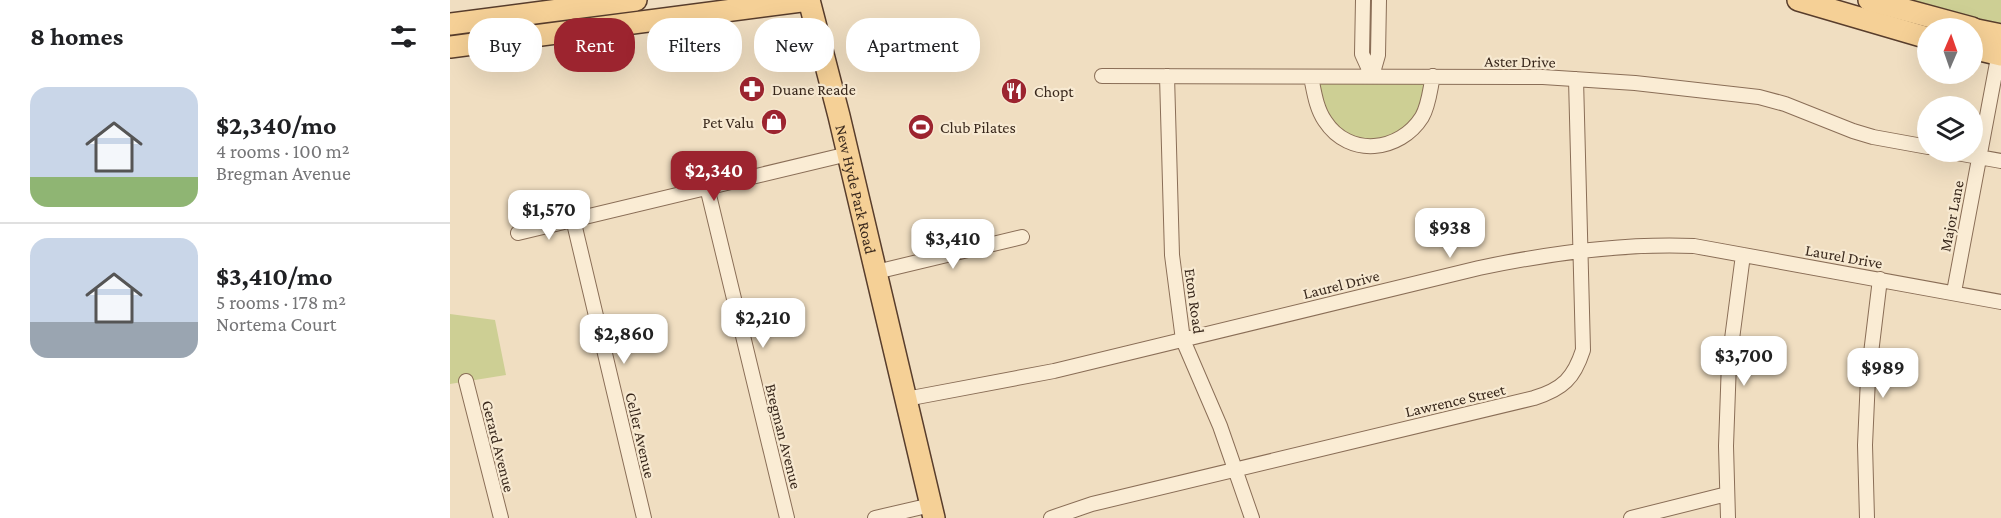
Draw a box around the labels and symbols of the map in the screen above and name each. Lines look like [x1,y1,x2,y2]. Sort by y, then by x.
north arrow [1917,18,1983,84]
street label: Aster Drive [1484,52,1556,71]
pharmacy icon: Duane Reade [737,74,767,104]
restaurant icon: Chopt [999,76,1029,106]
place label: Duane Reade [772,81,856,98]
place label: Chopt [1034,83,1074,101]
shop icon: Pet Valu [759,107,789,137]
sports icon: Club Pilates [906,112,936,142]
place label: Pet Valu [702,114,755,131]
place label: Club Pilates [940,119,1016,136]
street label: New Hyde Park Road [832,123,879,256]
pin: $2,340 [665,151,763,202]
street label: Major Lane [1936,179,1968,253]
pin: $1,570 [500,190,598,241]
pin: $938 [1414,208,1486,259]
pin: $3,410 [904,219,1002,270]
street label: Laurel Drive [1804,241,1884,272]
street label: Eton Road [1182,267,1208,335]
street label: Laurel Drive [1301,267,1381,302]
pin: $2,210 [714,298,812,349]
pin: $2,860 [575,314,673,365]
pin: $3,700 [1695,336,1793,387]
pin: $989 [1847,348,1919,399]
street label: Lawrence Street [1403,381,1507,420]
street label: Bregman Avenue [761,382,805,491]
street label: Celler Avenue [622,391,659,480]
street label: Gerard Avenue [479,399,518,494]

